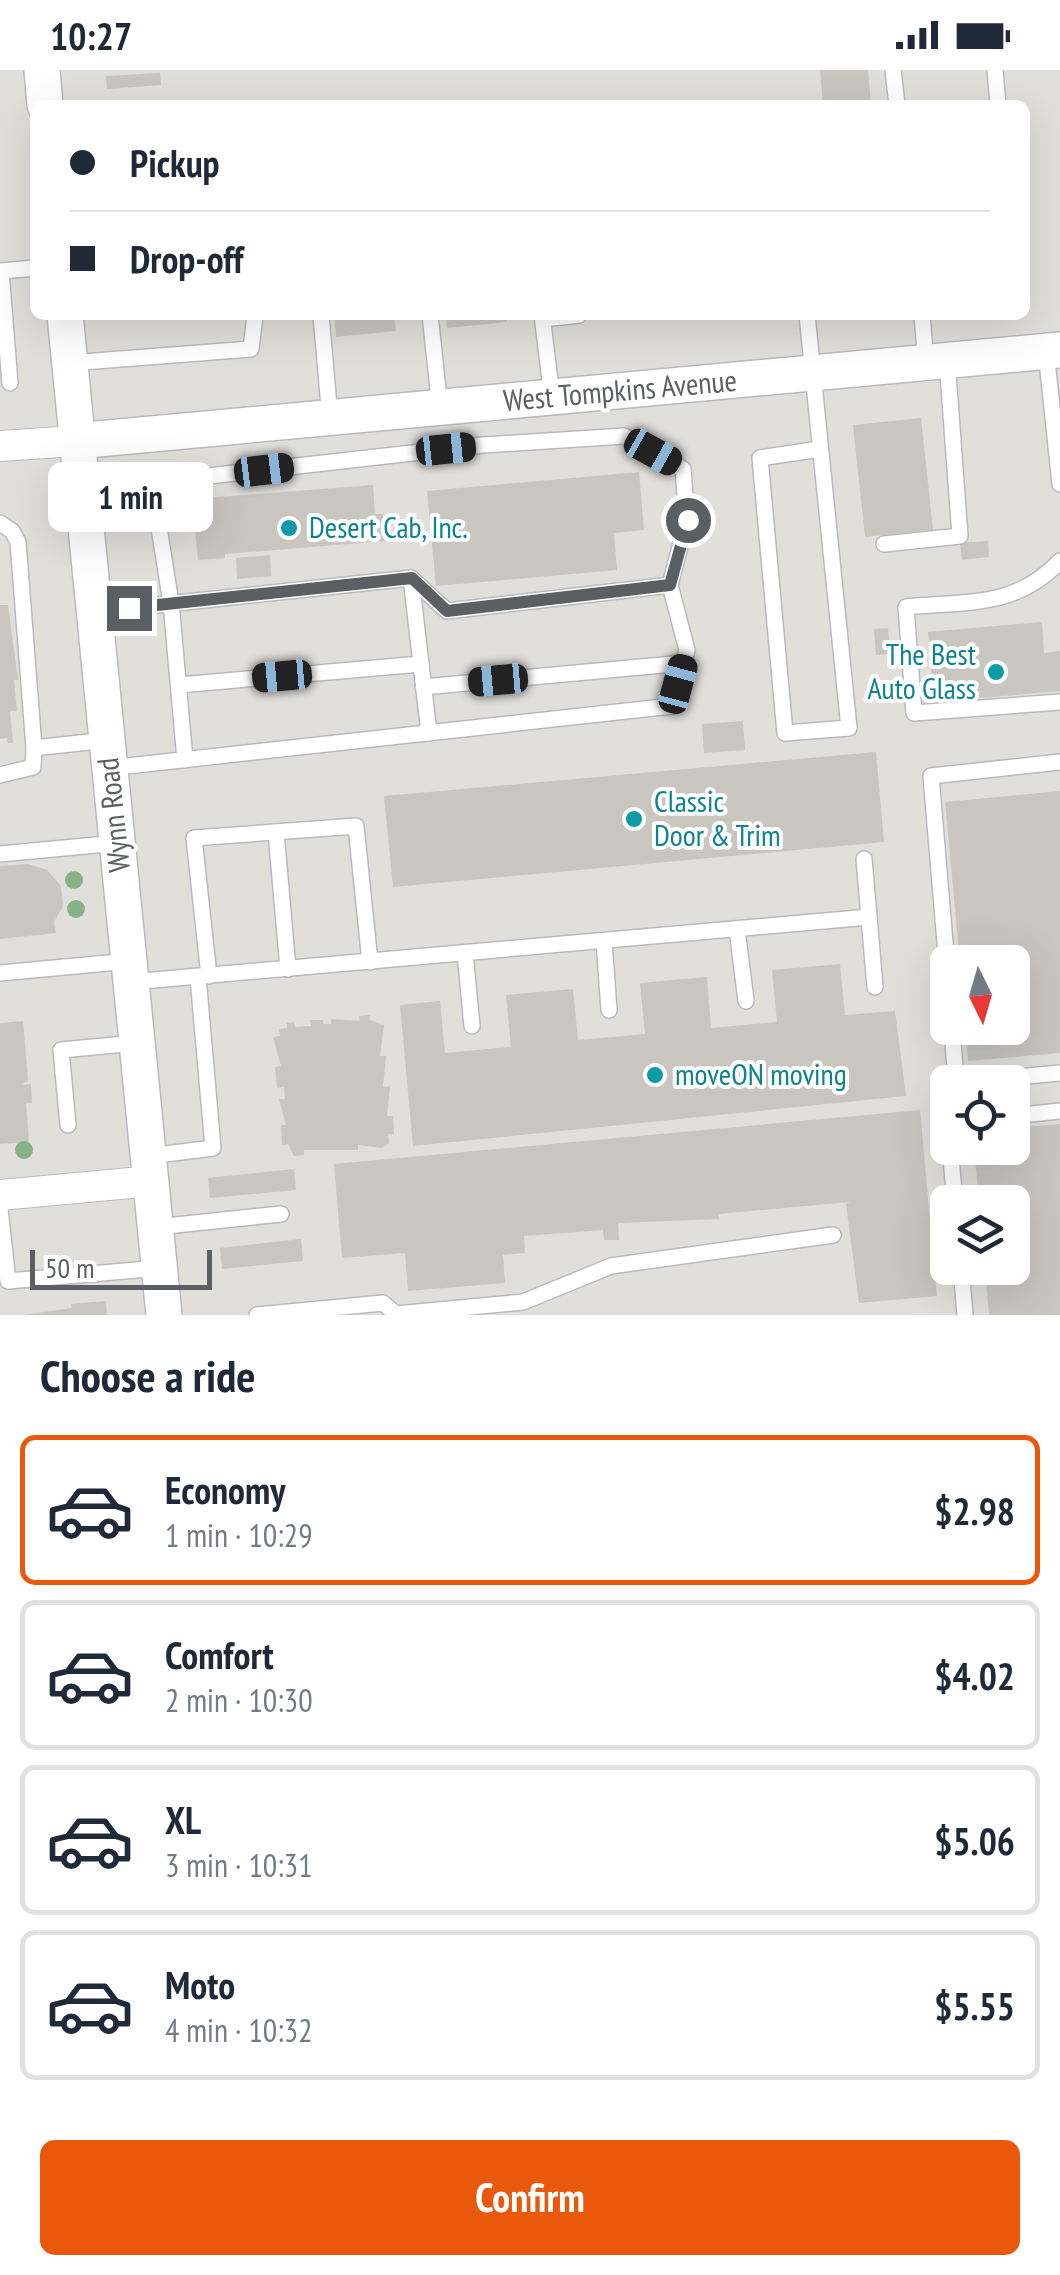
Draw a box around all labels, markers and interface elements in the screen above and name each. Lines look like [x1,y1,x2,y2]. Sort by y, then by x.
text: 10:27 [50,11,132,60]
text: Pickup [130,138,220,187]
text: Drop-off [130,234,244,283]
street label: West Tompkins Avenue [502,360,738,419]
car [619,424,687,480]
car [415,431,477,467]
car [232,451,296,489]
callout: 1 min [46,463,212,533]
text: 1 min [98,476,163,518]
route start [666,498,711,543]
place label: Desert Cab, Inc. [309,507,468,546]
marker: Desert Cab, Inc. [278,517,300,539]
route end [107,586,152,631]
place label: The Best Auto Glass [867,634,977,707]
car [656,651,700,717]
car [251,658,313,694]
marker: The Best Auto Glass [985,661,1007,683]
car [467,662,529,698]
street label: Wynn Road [87,756,138,874]
place label: Classic Door & Trim [654,781,781,854]
marker: Classic Door & Trim [623,808,645,830]
north arrow [930,945,1030,1045]
map controls [930,945,1030,1285]
place label: moveON moving [675,1054,847,1093]
marker: moveON moving [644,1064,666,1086]
button: locate [930,1065,1030,1165]
button: layers [930,1185,1030,1285]
scale bar [30,1245,212,1290]
text: 50 m [45,1249,94,1286]
text: Choose a ride [40,1346,255,1404]
icon: car [45,1465,135,1555]
text: Economy [165,1465,285,1514]
text: $2.98 [934,1486,1015,1535]
text: 1 min · 10:29 [165,1514,313,1556]
icon: car [45,1630,135,1720]
text: Comfort [165,1630,274,1679]
text: $4.02 [934,1651,1015,1700]
text: 2 min · 10:30 [165,1679,313,1721]
icon: car [45,1795,135,1885]
text: XL [165,1795,201,1844]
text: $5.06 [934,1816,1015,1865]
text: 3 min · 10:31 [165,1844,313,1886]
icon: car [45,1960,135,2050]
text: Moto [165,1960,235,2009]
text: $5.55 [934,1981,1015,2030]
text: 4 min · 10:32 [165,2009,313,2051]
button: Confirm [40,2140,1020,2255]

